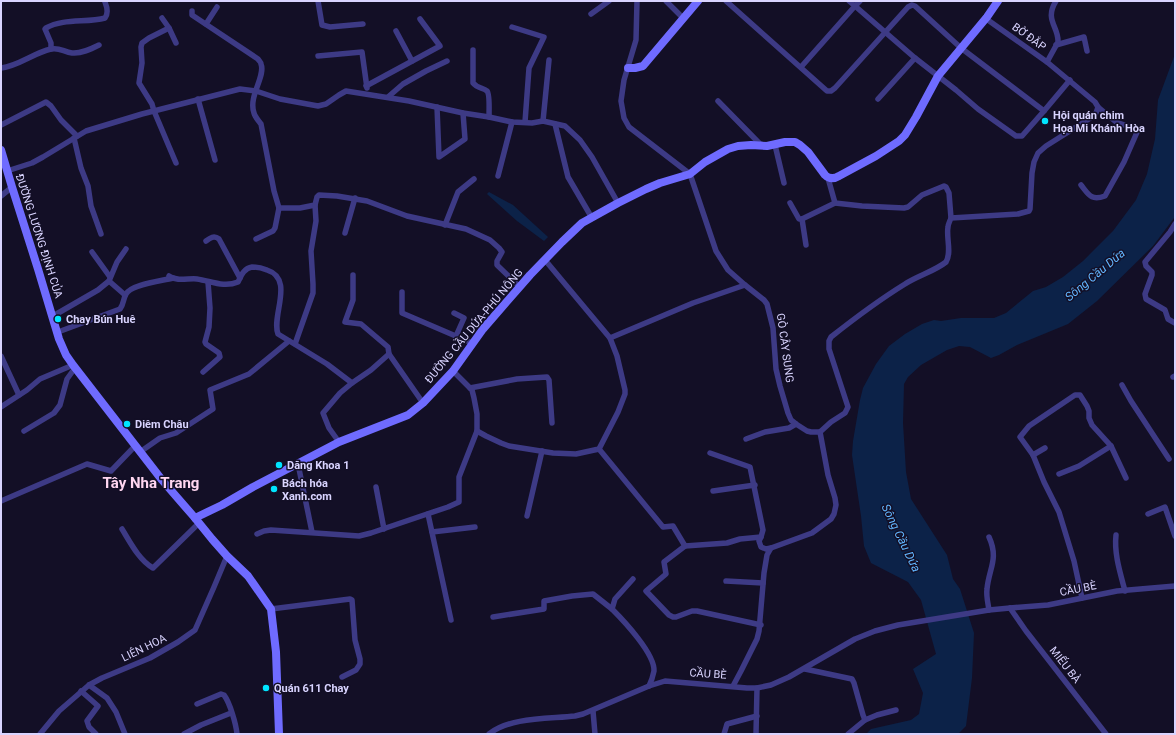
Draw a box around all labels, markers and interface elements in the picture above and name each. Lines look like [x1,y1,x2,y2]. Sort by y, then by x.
street label: BỜ ĐẮP [1010,20,1049,54]
place label: Hội quán chim Họa Mi Khánh Hòa [1053,109,1145,135]
marker: Hội quán chim Họa Mi Khánh Hòa [1040,116,1050,126]
street label: ĐƯỜNG LƯƠNG ĐỊNH CỦA [13,172,66,301]
water label: Sông Cầu Dứa [1062,246,1128,304]
street label: ĐƯỜNG CẦU DỨA-PHÚ NÔNG [422,266,526,386]
street label: GÒ CÂY SUNG [774,312,796,384]
place label: Chay Bún Huê [66,313,135,326]
marker: Chay Bún Huê [53,314,63,324]
place label: Diêm Châu [135,418,189,431]
marker: Diêm Châu [122,419,132,429]
place label: Dăng Khoa 1 [287,459,350,472]
marker: Dăng Khoa 1 [274,460,284,470]
district label: Tây Nha Trang [103,474,199,492]
place label: Bách hóa Xanh.com [282,477,332,503]
marker: Bách hóa Xanh.com [269,484,279,494]
water label: Sông Cầu Dứa [879,502,923,574]
street label: CẦU BÈ [1058,578,1098,599]
street label: LIÊN HOA [119,631,169,664]
street label: MIẾU BÀ [1047,644,1085,686]
street label: CẦU BÈ [689,665,727,682]
place label: Quán 611 Chay [274,682,349,695]
marker: Quán 611 Chay [261,683,271,693]

